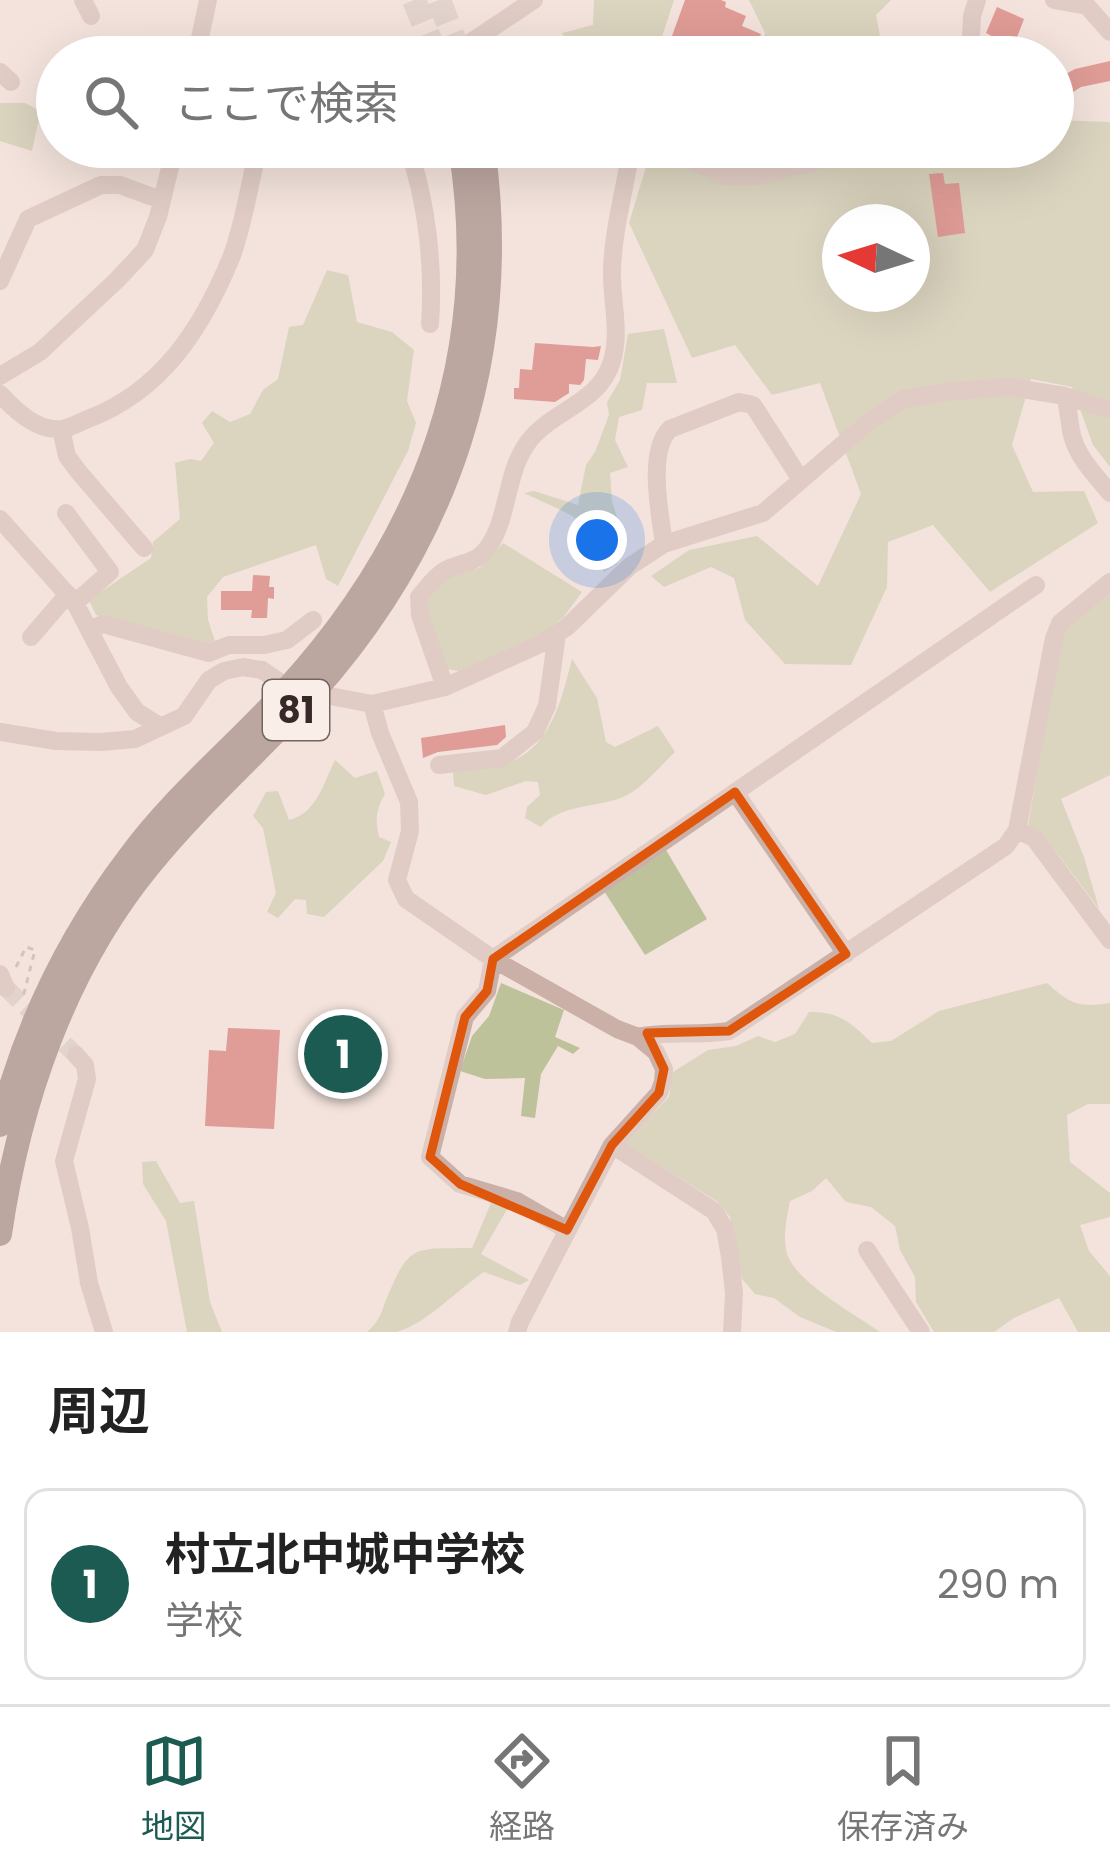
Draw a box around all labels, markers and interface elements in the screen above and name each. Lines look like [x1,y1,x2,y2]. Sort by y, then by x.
search box [36,36,1074,168]
icon: search [78,69,144,135]
text: ここで検索 [174,72,399,135]
north arrow [822,204,930,312]
your location [567,510,627,570]
road number: 81 [263,680,329,740]
pin: 1 [304,1009,382,1099]
text: 周辺 [48,1375,150,1447]
text: 村立北中城中学校 [165,1523,525,1586]
text: 1 [83,1557,97,1612]
text: 290 m [937,1557,1059,1612]
text: 学校 [165,1593,243,1648]
tab: 地図 [141,1728,207,1852]
tab: 経路 [489,1728,555,1852]
tab: 保存済み [837,1728,969,1852]

